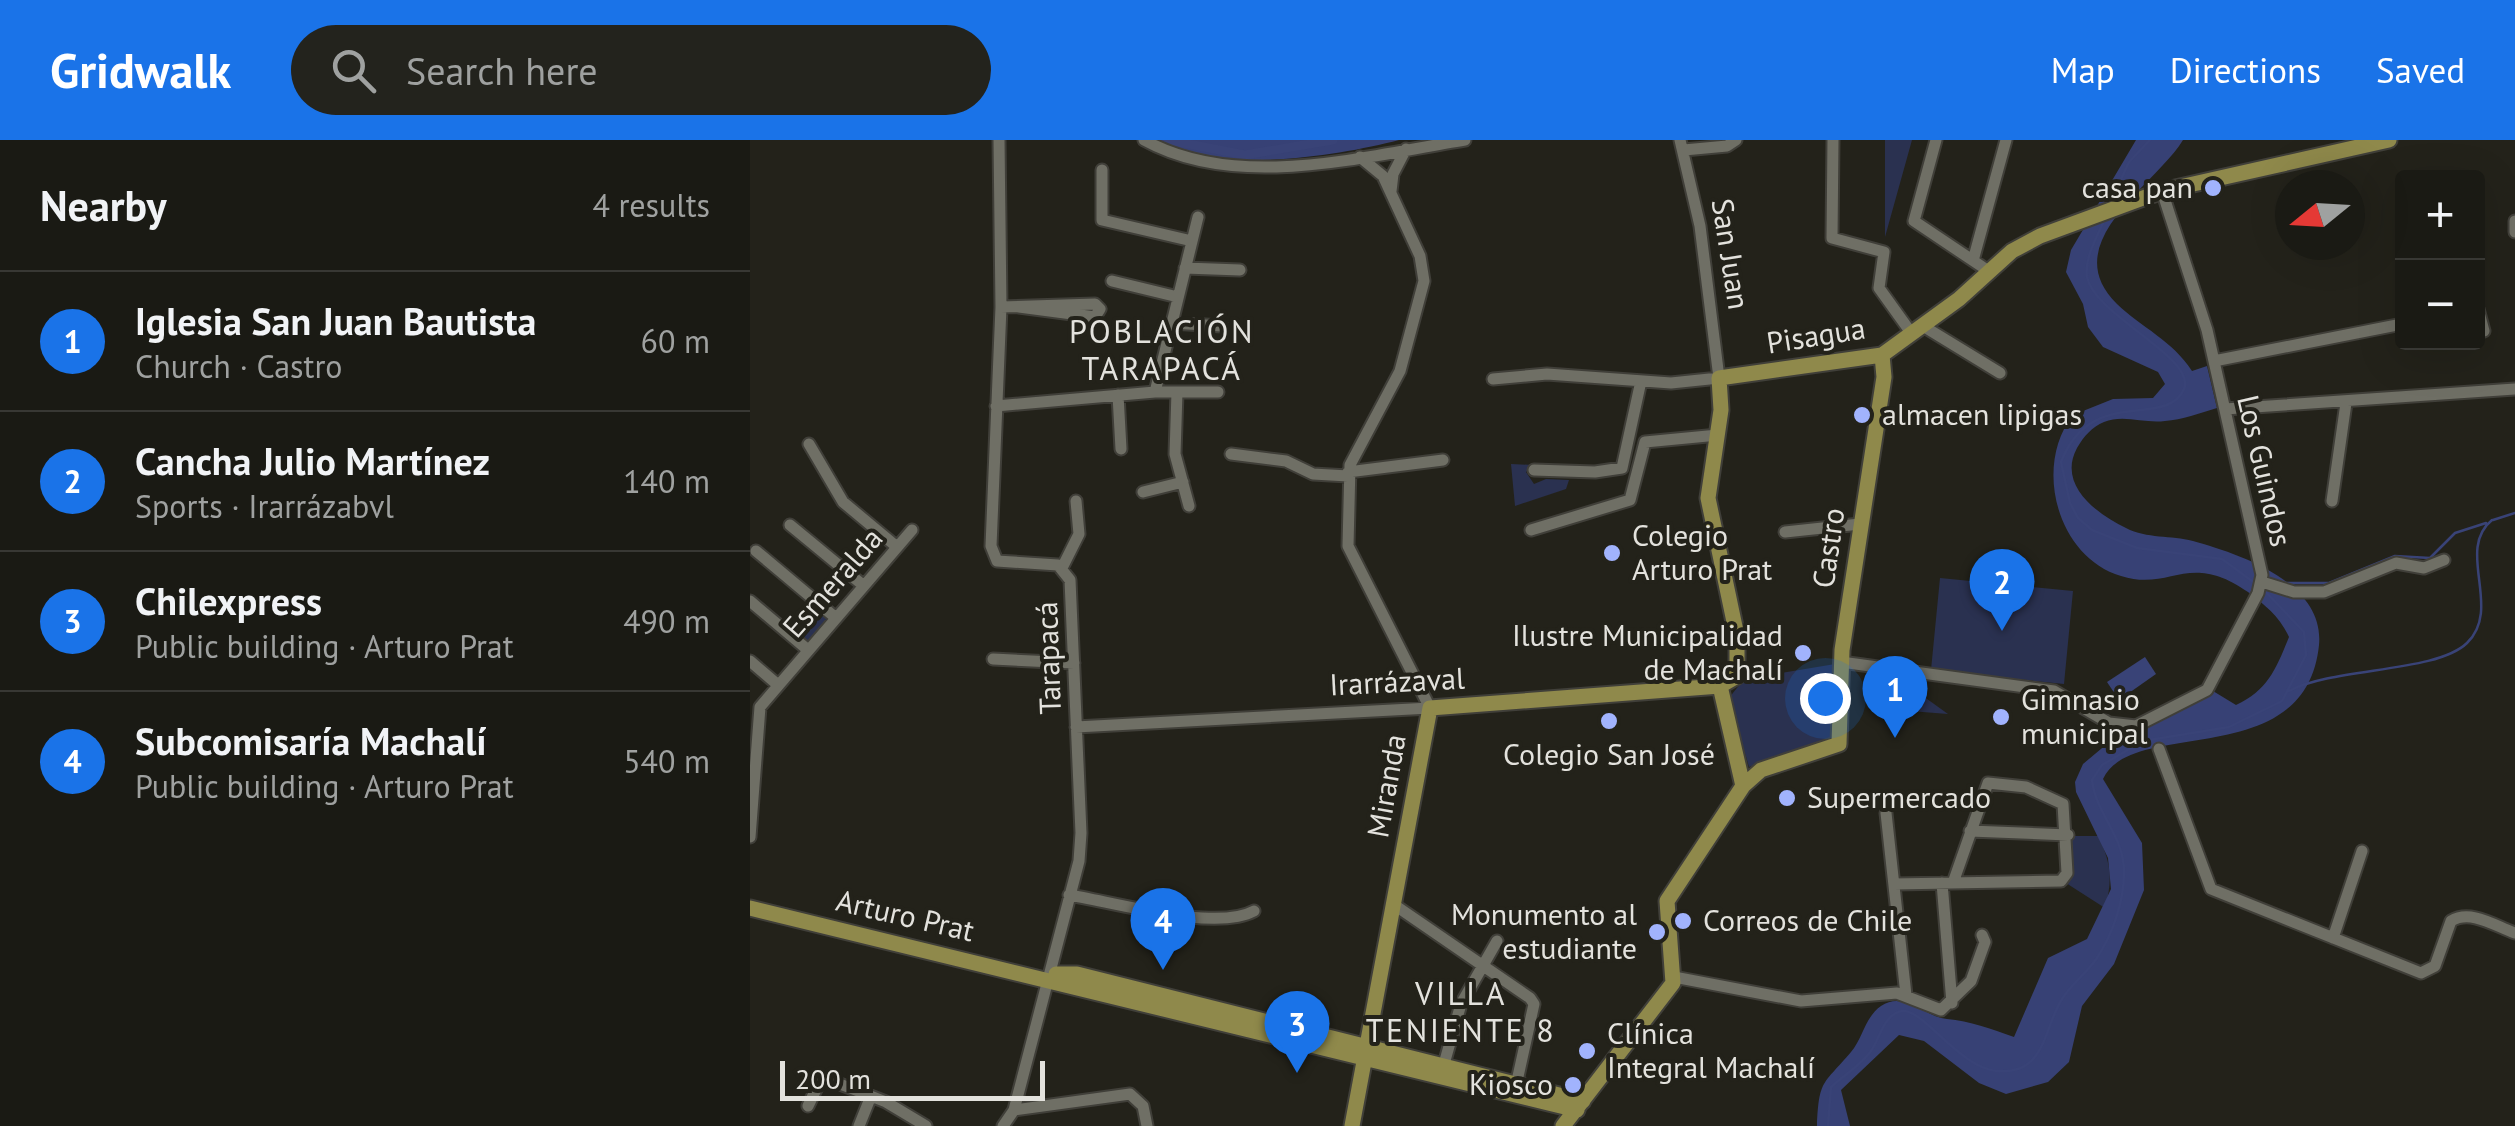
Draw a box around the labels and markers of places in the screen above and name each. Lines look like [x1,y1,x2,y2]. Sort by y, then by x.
place label: casa pan [2082,167,2193,206]
marker: casa pan [2202,177,2224,199]
place label: almacen lipigas [1882,394,2082,433]
marker: almacen lipigas [1851,404,1873,426]
place label: Colegio Arturo Prat [1632,515,1772,588]
marker: Colegio Arturo Prat [1601,542,1623,564]
pin: 2 [1970,548,2034,631]
place label: Ilustre Municipalidad de Machalí [1512,615,1783,688]
marker: Ilustre Municipalidad de Machalí [1792,642,1814,664]
pin: 1 [1862,656,1928,738]
place label: Gimnasio municipal [2021,679,2148,752]
marker: Gimnasio municipal [1990,706,2012,728]
marker: Colegio San José [1598,710,1620,732]
place label: Colegio San José [1503,734,1715,773]
place label: Supermercado [1807,777,1991,816]
marker: Supermercado [1776,787,1798,809]
pin: 4 [1130,888,1196,970]
place label: Monumento al estudiante [1451,894,1637,967]
place label: Correos de Chile [1703,900,1912,939]
marker: Correos de Chile [1672,910,1694,932]
marker: Monumento al estudiante [1646,921,1668,943]
pin: 3 [1264,990,1330,1073]
place label: Clínica Integral Machalí [1607,1013,1815,1086]
marker: Clínica Integral Machalí [1576,1040,1598,1062]
place label: Kiosco [1469,1064,1553,1103]
marker: Kiosco [1562,1074,1584,1096]

